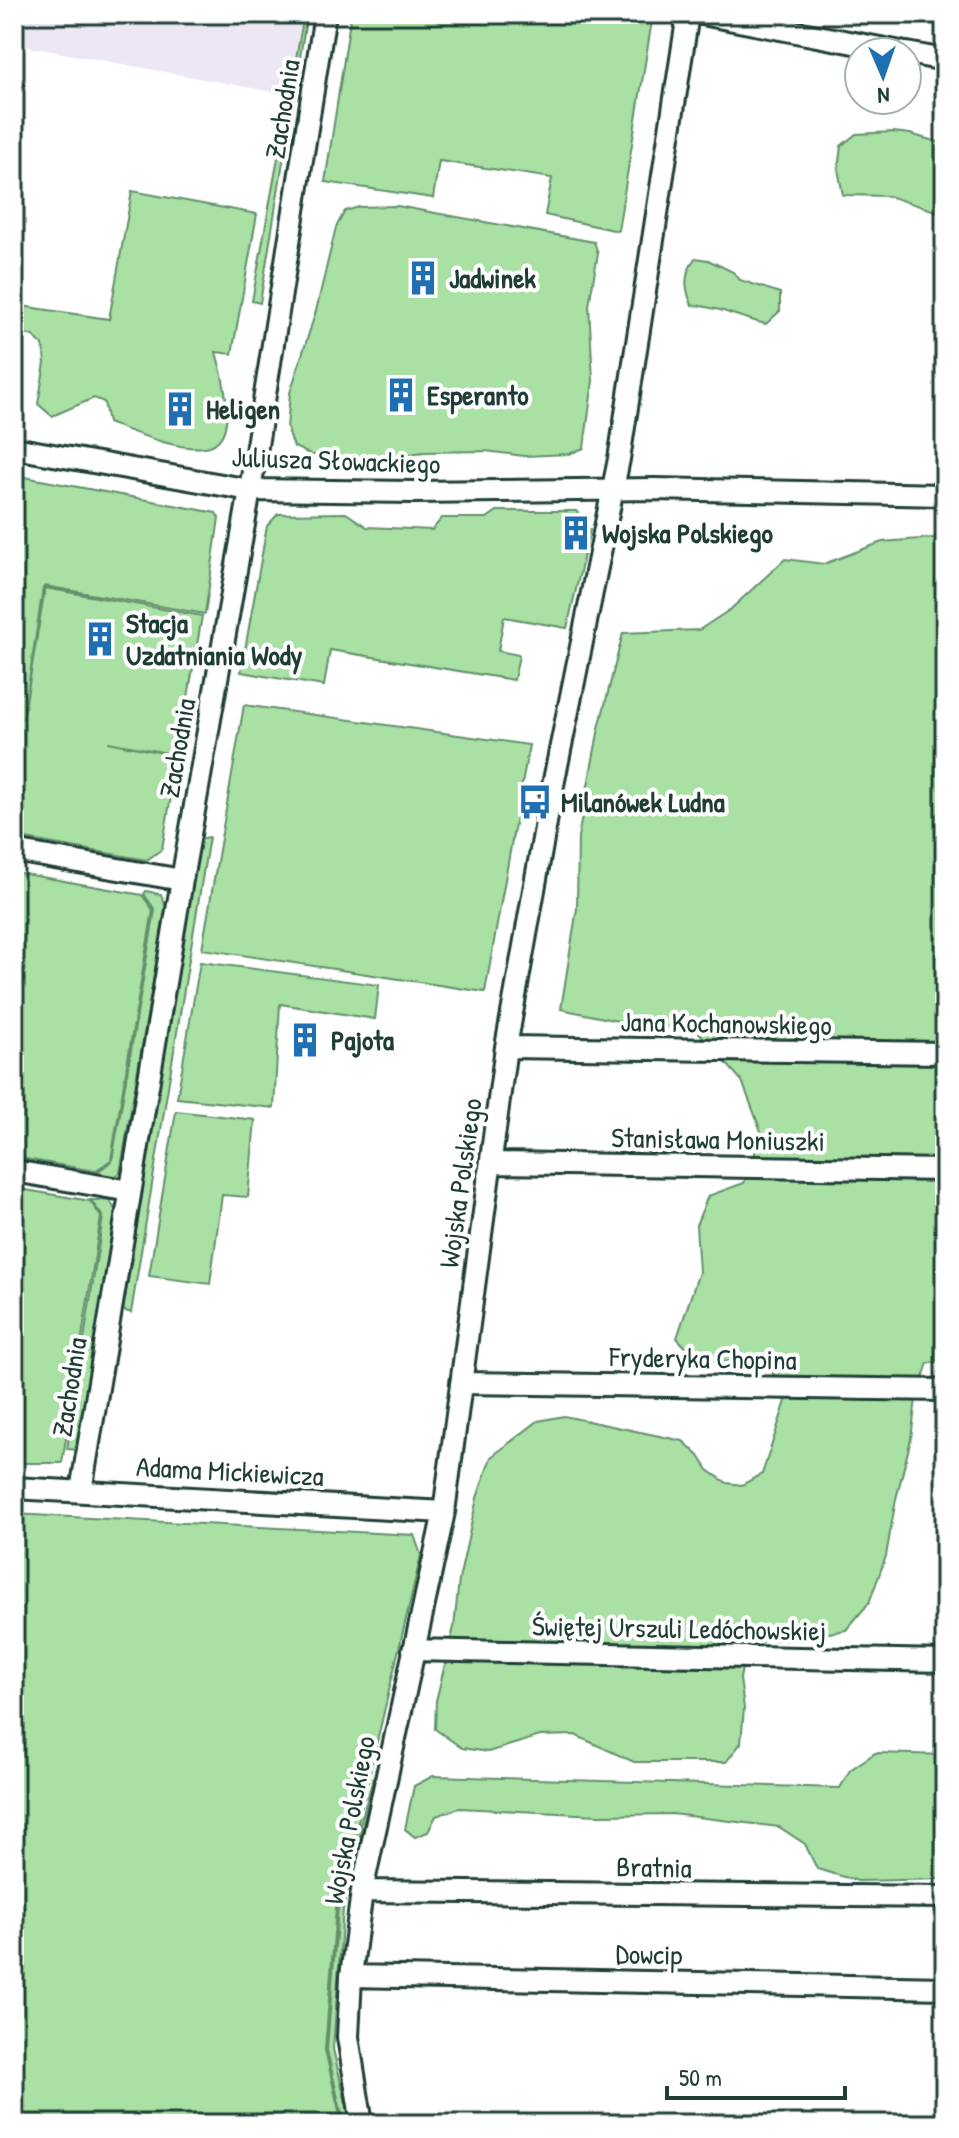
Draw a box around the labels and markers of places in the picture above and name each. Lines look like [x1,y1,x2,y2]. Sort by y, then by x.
building icon: Jadwinek [404,259,442,297]
place label: Jadwinek [449,259,536,297]
building icon: Esperanto [382,376,420,414]
place label: Esperanto [427,376,529,415]
building icon: Heligen [161,390,199,428]
place label: Heligen [206,390,280,429]
building icon: Wojska Polskiego [557,514,595,552]
place label: Wojska Polskiego [602,514,773,553]
place label: Stacja Uzdatniania Wody [126,604,303,675]
building icon: Stacja Uzdatniania Wody [81,620,119,658]
bus stop icon: Milanówek Ludna [516,783,554,821]
place label: Milanówek Ludna [561,783,725,821]
building icon: Pajota [286,1021,324,1059]
place label: Pajota [331,1021,394,1059]

